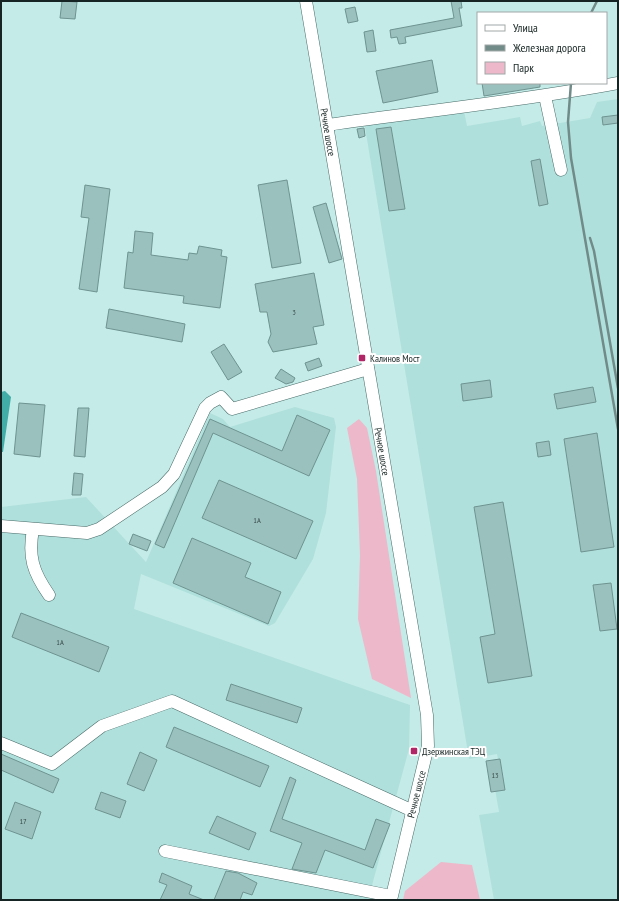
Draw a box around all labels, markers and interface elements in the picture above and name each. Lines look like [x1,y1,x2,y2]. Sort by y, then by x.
legend [477,12,607,84]
text: Улица [513,20,538,35]
text: Железная дорога [512,40,586,55]
text: Парк [513,60,534,75]
street label: Речное шоссе [317,107,338,157]
house number: 3 [292,307,296,317]
place label: Калинов Мост [370,352,420,365]
marker: Калинов Мост [357,353,367,363]
street label: Речное шоссе [371,427,392,477]
house number: 1А [253,515,261,525]
house number: 1А [56,637,64,647]
place label: Дзержинская ТЭЦ [422,745,486,758]
marker: Дзержинская ТЭЦ [409,746,419,756]
street label: Речное шоссе [404,769,429,819]
house number: 13 [491,770,499,780]
house number: 17 [19,816,27,826]

